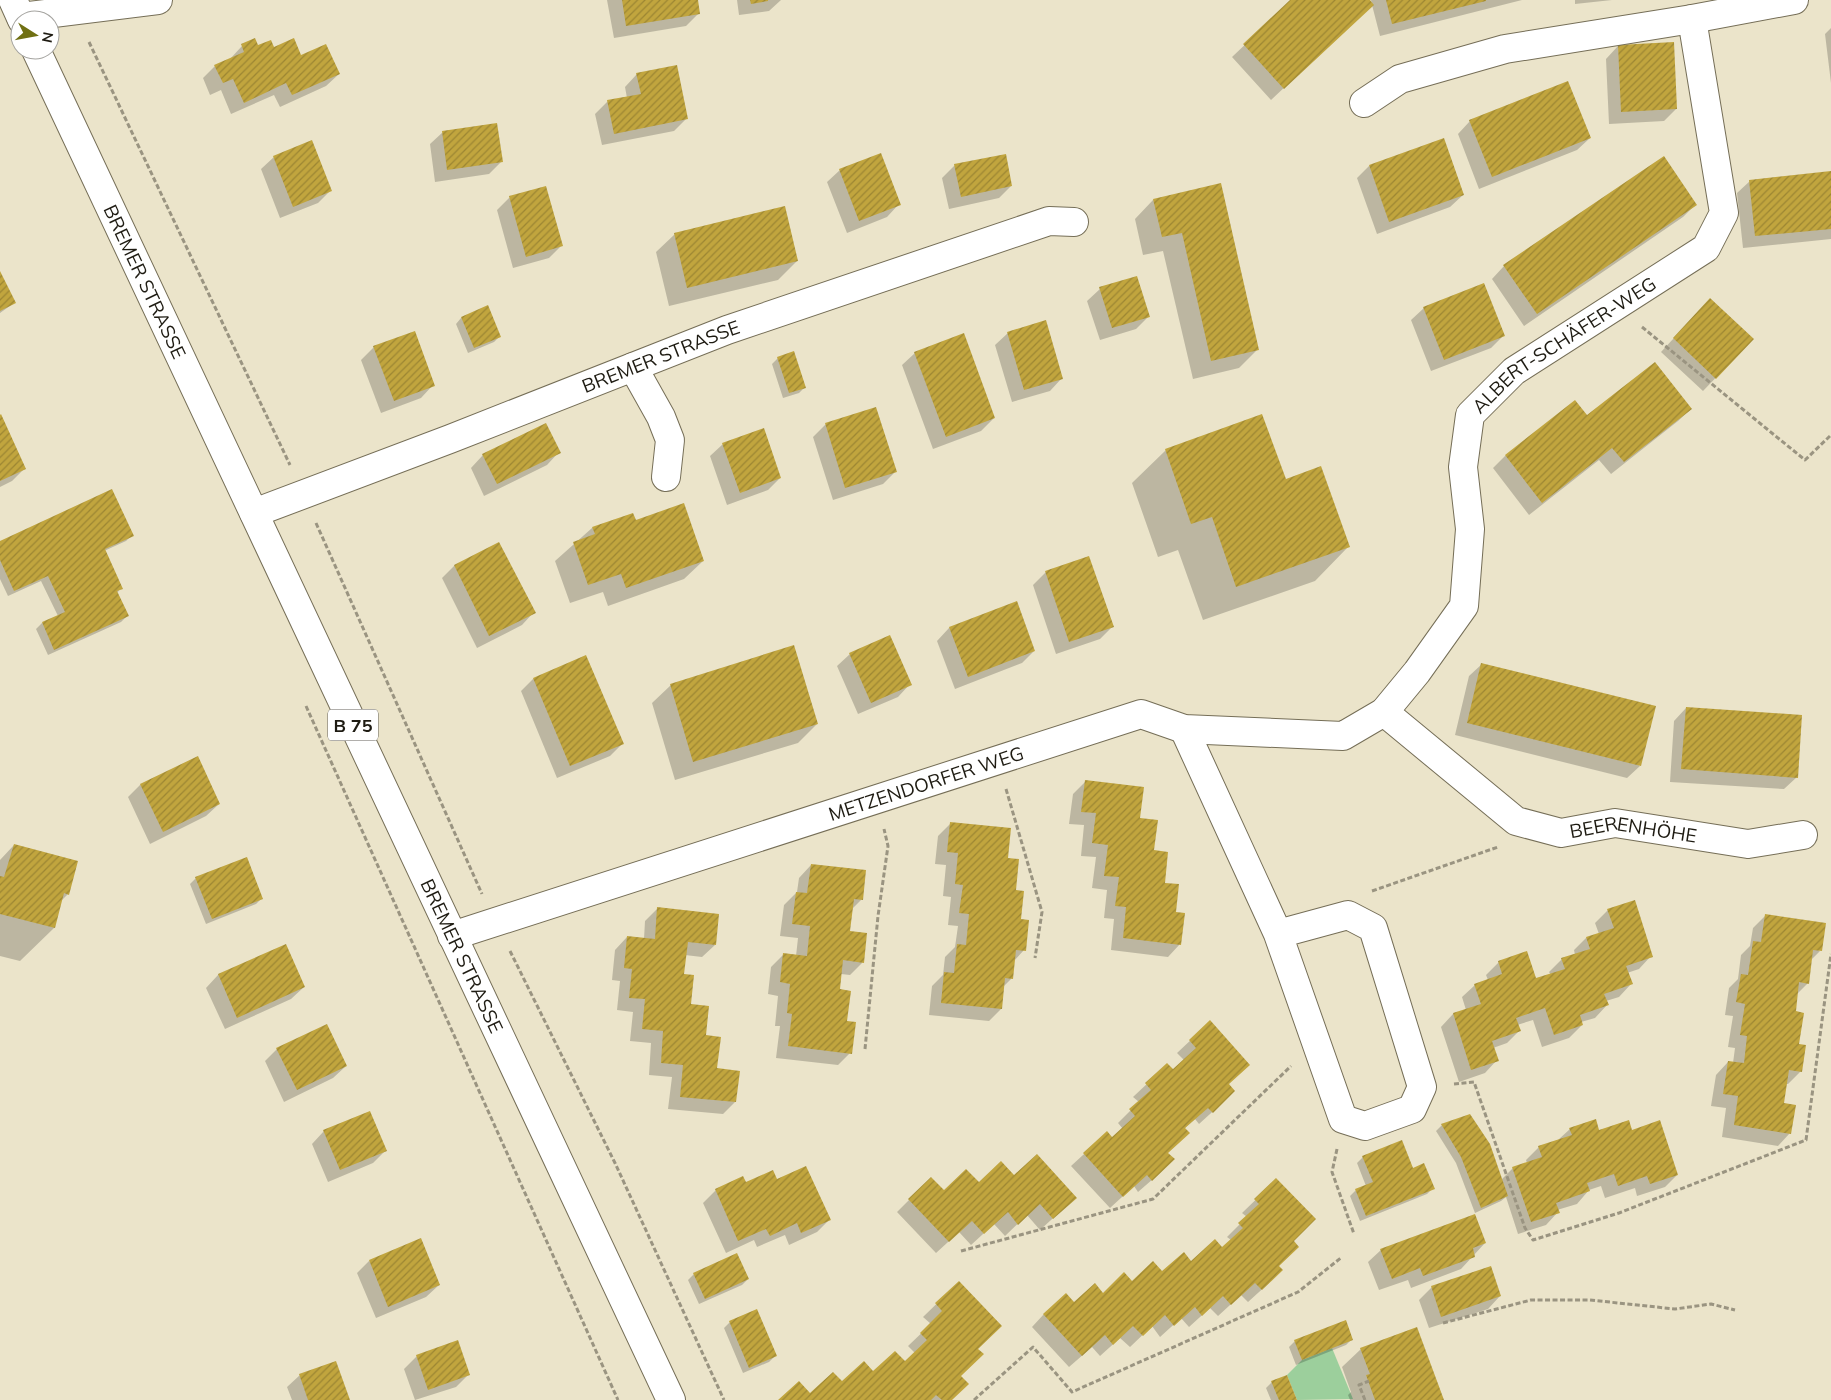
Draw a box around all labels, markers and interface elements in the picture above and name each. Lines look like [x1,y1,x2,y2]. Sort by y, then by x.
north arrow [10,10,60,60]
text: N [38,31,58,44]
street label: BREMER STRASSE [98,201,191,363]
street label: ALBERT-SCHÄFER-WEG [1467,271,1660,418]
street label: BREMER STRASSE [578,315,743,398]
road number: B 75 [328,710,378,740]
street label: METZENDORFER WEG [825,741,1027,826]
street label: BEERENHÖHE [1567,811,1699,848]
street label: BREMER STRASSE [416,875,509,1037]

